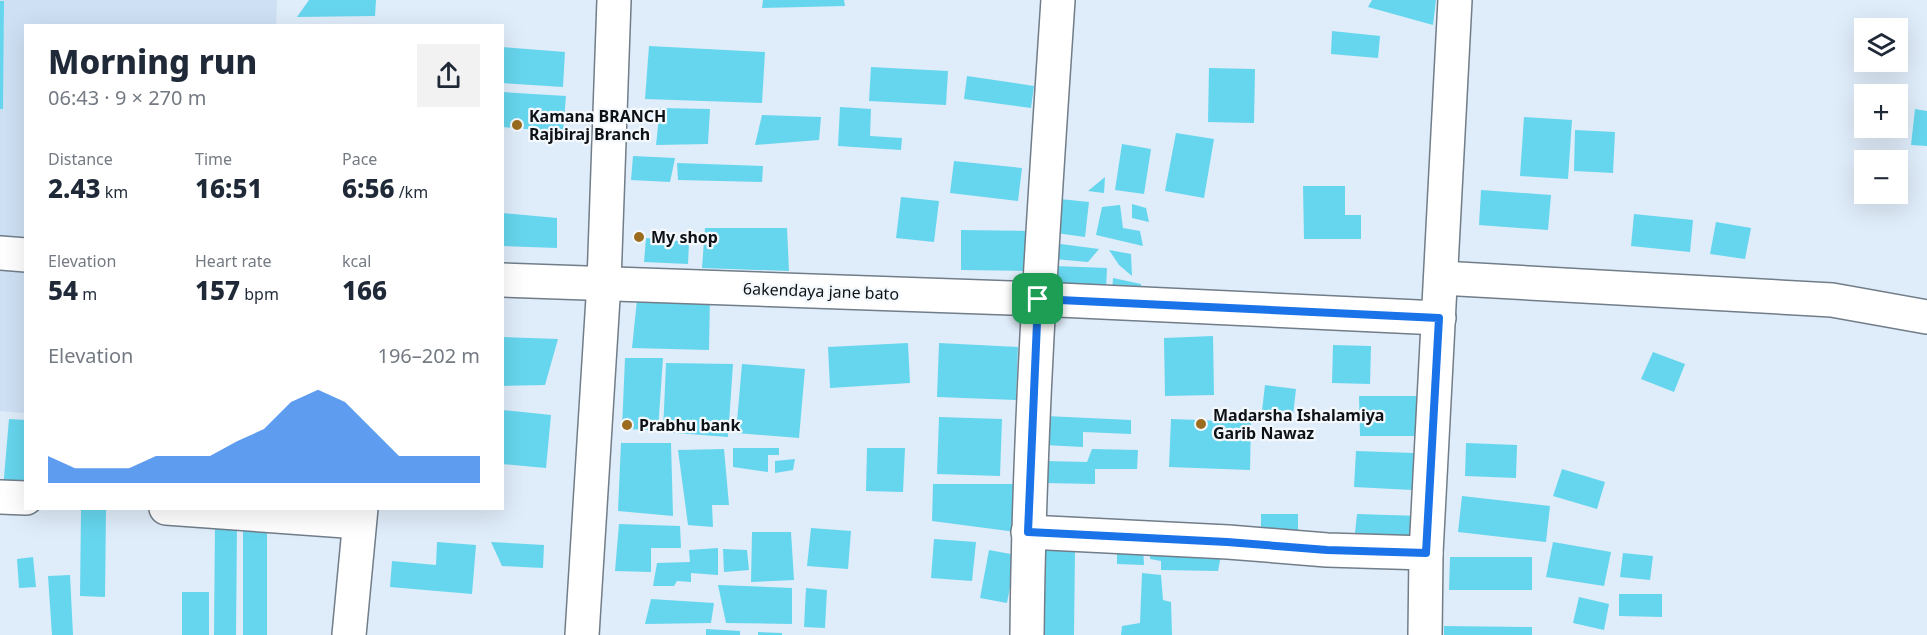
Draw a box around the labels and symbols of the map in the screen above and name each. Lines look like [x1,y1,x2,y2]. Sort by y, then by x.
place label: Kamana BRANCH Rajbiraj Branch [529,105,666,145]
marker: Kamana BRANCH Rajbiraj Branch [510,118,524,132]
place label: My shop [651,226,718,248]
marker: My shop [632,230,646,244]
pin [1012,273,1063,324]
street label: 6akendaya jane bato [743,277,899,305]
place label: Madarsha Ishalamiya Garib Nawaz [1213,404,1384,444]
place label: Prabhu bank [639,414,741,436]
marker: Madarsha Ishalamiya Garib Nawaz [1194,417,1208,431]
marker: Prabhu bank [620,418,634,432]

